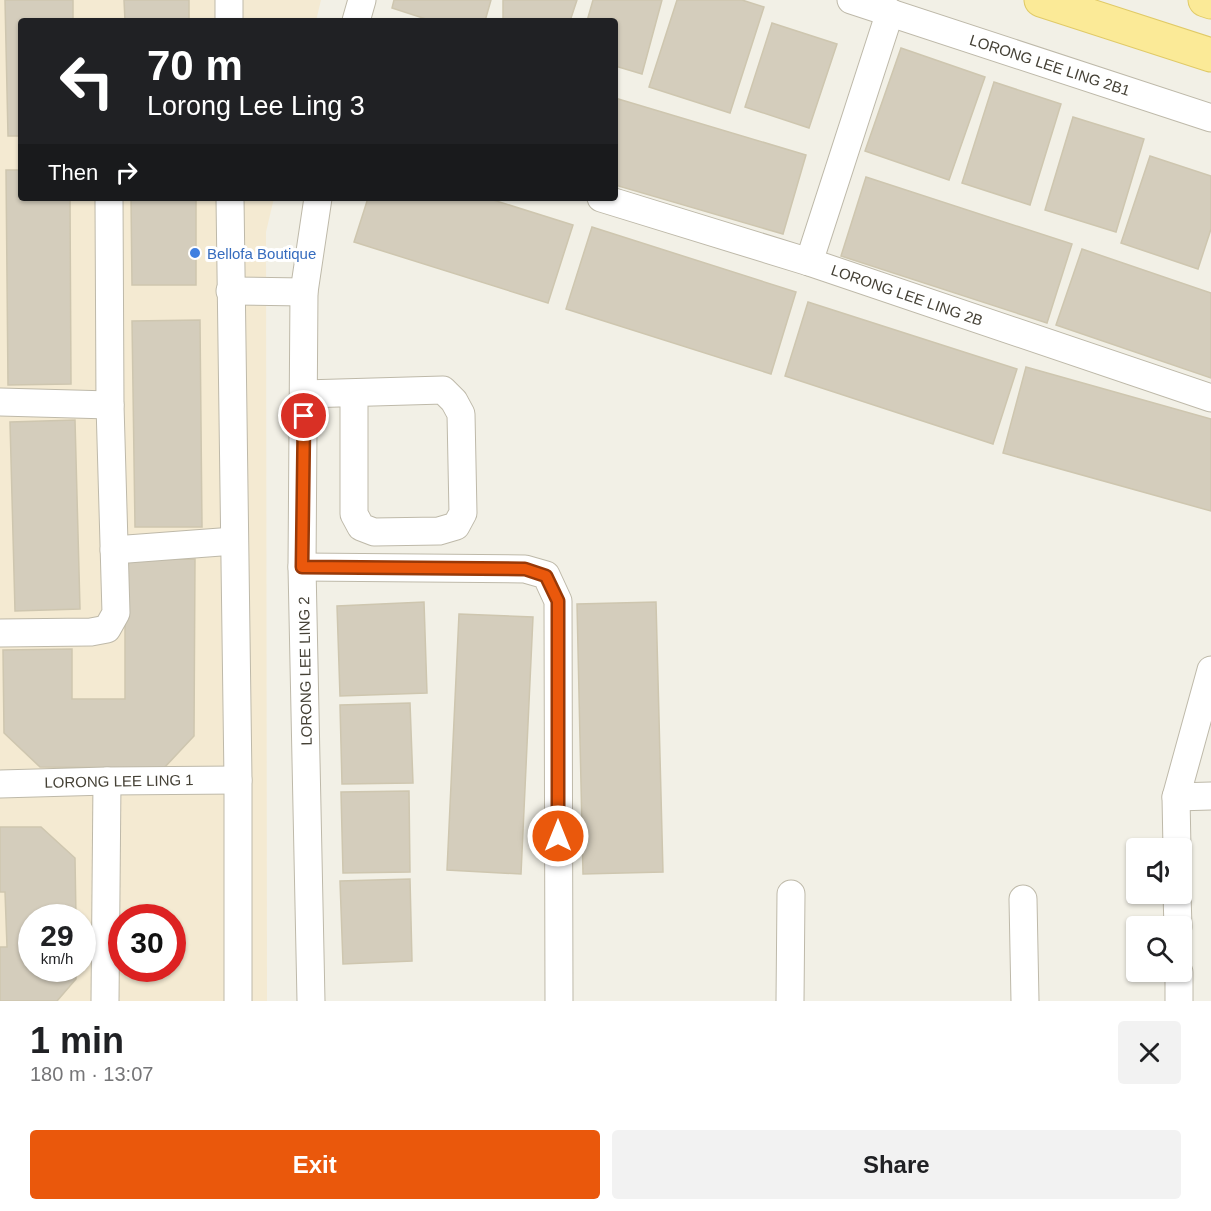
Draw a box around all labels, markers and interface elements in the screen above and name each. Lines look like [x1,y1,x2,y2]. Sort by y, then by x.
street label: LORONG LEE LING 2B1 [968,31,1132,99]
icon: left [48,42,126,120]
text: 70 m [147,42,243,89]
text: Lorong Lee Ling 3 [147,91,365,121]
icon: right [110,156,143,189]
text: Then [48,160,98,185]
place label: Bellofa Boutique [207,245,316,262]
marker: Bellofa Boutique [188,246,202,260]
street label: LORONG LEE LING 2B [829,261,985,329]
pin [278,390,329,441]
icon: arrive [287,399,320,432]
street label: LORONG LEE LING 2 [295,596,315,746]
street label: LORONG LEE LING 1 [44,771,194,791]
position arrow [526,804,590,868]
map controls [1126,838,1192,982]
button: sound [1126,838,1192,904]
speed limit sign: 30 [108,904,186,982]
button: search [1126,916,1192,982]
text: 29 [40,919,74,952]
text: km/h [41,950,73,967]
text: 1 min [30,1020,124,1061]
button: close [1118,1021,1181,1084]
text: 180 m · 13:07 [30,1063,153,1085]
button: Exit [30,1130,600,1199]
button: Share [612,1130,1181,1199]

